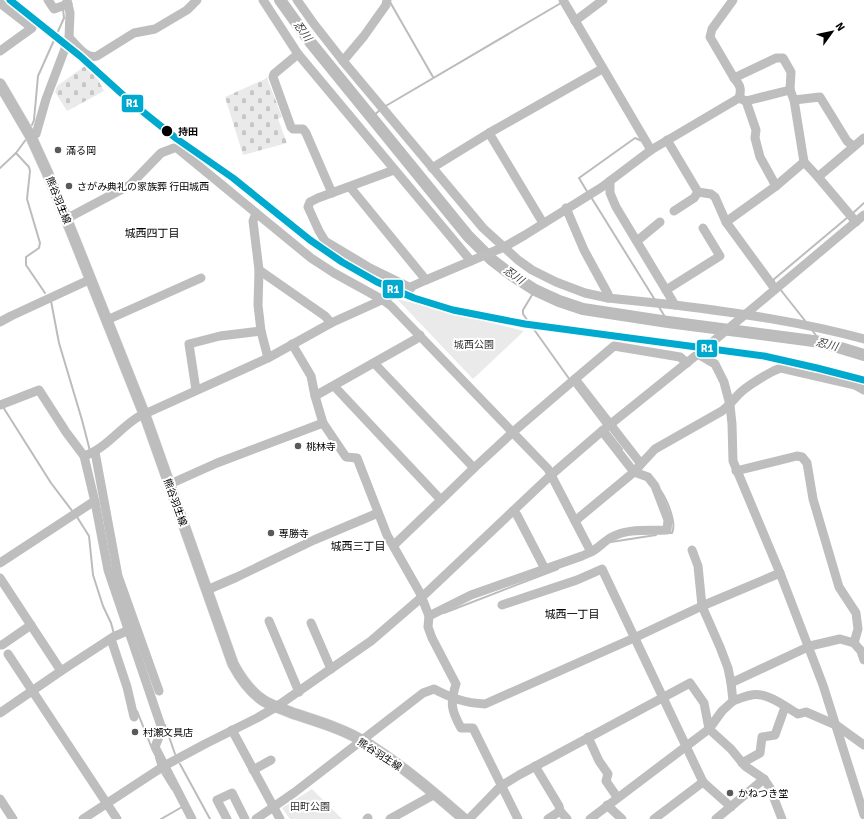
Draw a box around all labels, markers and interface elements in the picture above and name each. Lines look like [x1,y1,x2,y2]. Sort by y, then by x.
north arrow [812,12,852,52]
water label: 忍川 [291,19,315,45]
text: N [832,20,848,34]
line badge: R1 [121,94,144,113]
text: R1 [126,97,138,110]
marker: 持田 [160,124,174,138]
place label: 持田 [178,126,198,138]
marker: 滿る岡 [53,145,63,155]
place label: 滿る岡 [66,145,96,157]
street label: 熊谷羽生線 [43,175,73,226]
marker: さがみ典礼の家族葬 行田城西 [64,181,74,191]
place label: さがみ典礼の家族葬 行田城西 [77,181,209,193]
district label: 城西四丁目 [125,227,180,240]
water label: 忍川 [501,264,527,288]
line badge: R1 [382,279,404,299]
text: R1 [387,283,399,296]
water label: 忍川 [815,336,840,354]
park label: 城西公園 [454,339,494,351]
line badge: R1 [696,339,718,358]
text: R1 [701,342,713,355]
marker: 桃林寺 [293,441,303,451]
place label: 桃林寺 [306,441,336,453]
street label: 熊谷羽生線 [161,477,189,528]
marker: 専勝寺 [266,528,276,538]
place label: 専勝寺 [279,528,309,540]
district label: 城西三丁目 [331,540,386,553]
district label: 城西一丁目 [545,608,600,621]
marker: 村瀬文具店 [130,727,140,737]
place label: 村瀬文具店 [143,727,193,739]
street label: 熊谷羽生線 [355,736,404,773]
marker: かねつき堂 [725,788,735,798]
place label: かねつき堂 [738,788,788,800]
park label: 田町公園 [290,801,330,813]

